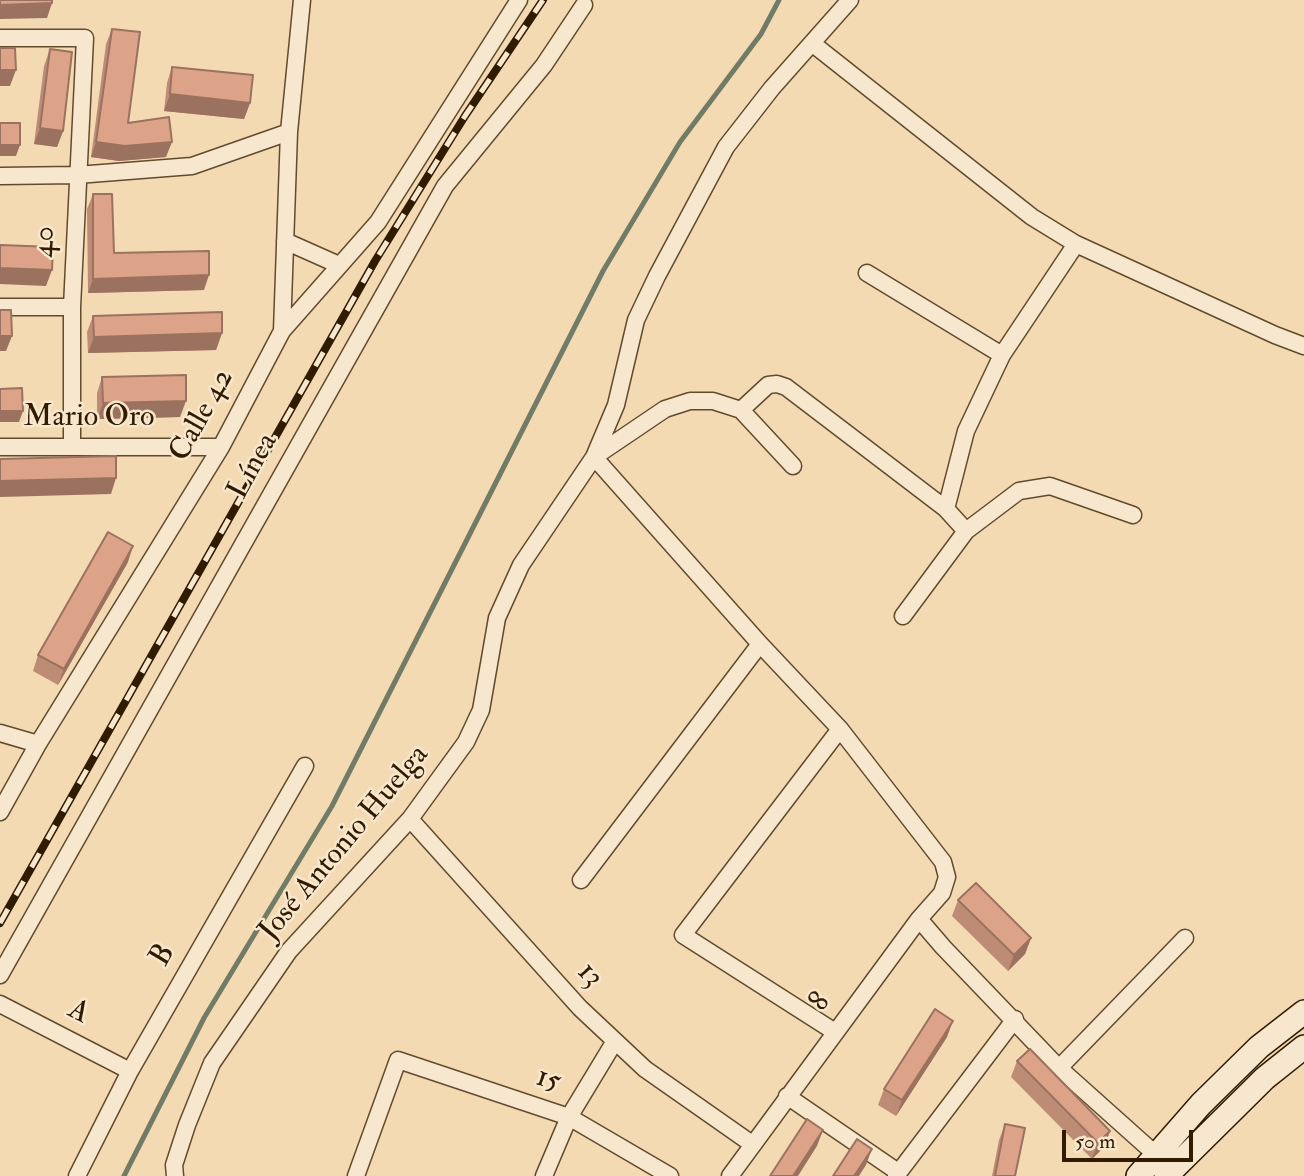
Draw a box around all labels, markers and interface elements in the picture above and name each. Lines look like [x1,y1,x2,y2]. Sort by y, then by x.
street label: 40 [27,226,65,258]
street label: Calle 42 [163,364,243,468]
street label: Mario Oro [24,401,154,437]
street label: Línea [221,428,287,506]
street label: José Antonio Huelga [253,739,437,949]
street label: B [143,938,185,974]
street label: 13 [568,956,610,996]
street label: 8 [802,987,840,1019]
street label: A [61,993,95,1033]
street label: 15 [531,1060,565,1102]
scale bar [1066,1116,1197,1160]
text: 50 m [1075,1128,1116,1155]

